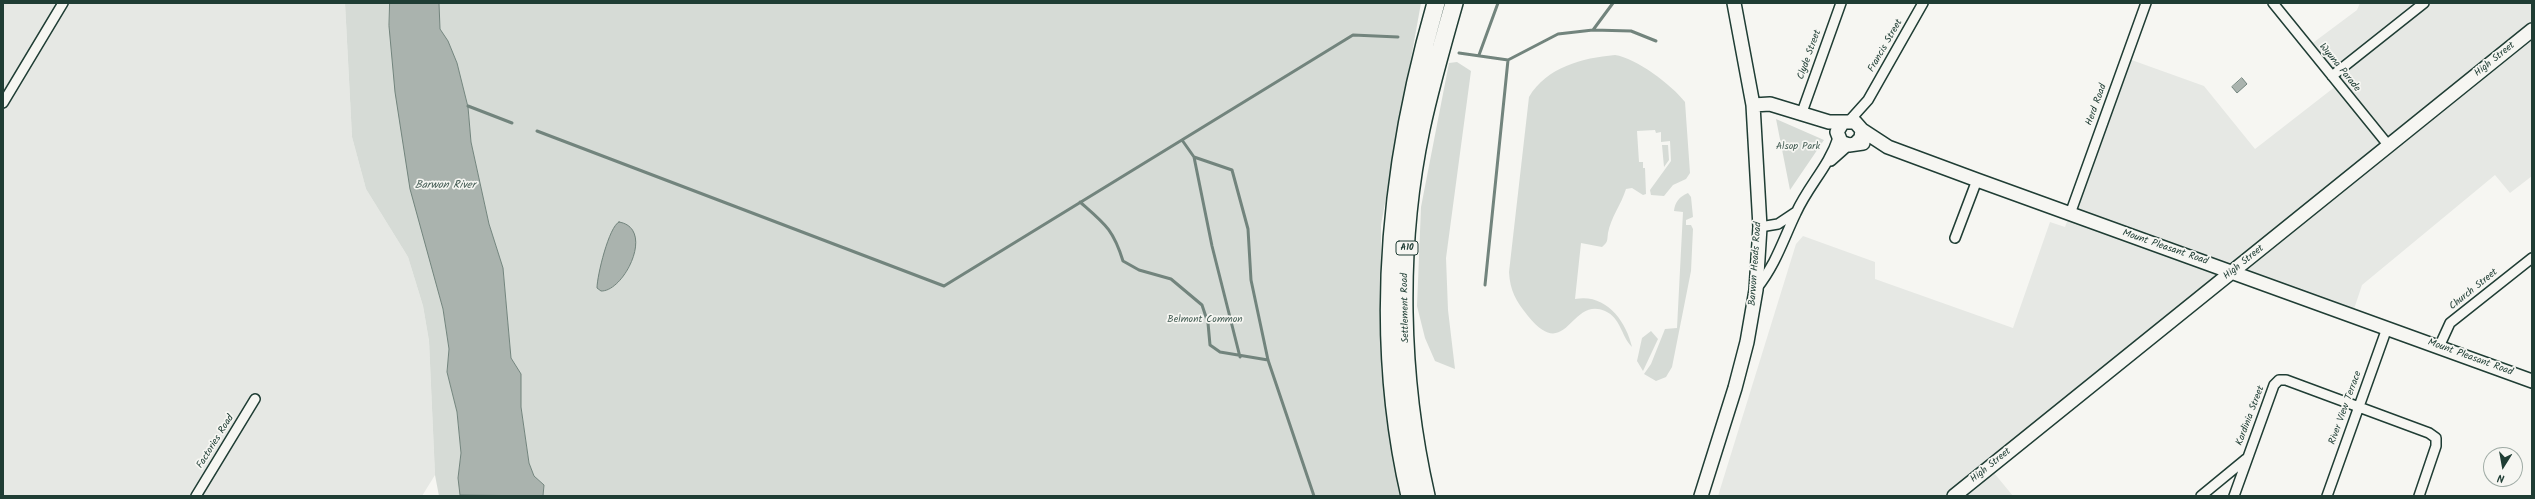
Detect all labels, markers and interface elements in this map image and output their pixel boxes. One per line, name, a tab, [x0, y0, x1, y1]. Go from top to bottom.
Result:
street label: Francis Street	[1866, 17, 1906, 75]
street label: Clyde Street	[1795, 29, 1825, 81]
street label: High Street	[2472, 40, 2518, 80]
street label: Wyuna Parade	[2316, 41, 2362, 95]
street label: Herd Road	[2084, 82, 2110, 128]
park label: Alsop Park	[1776, 141, 1820, 153]
water label: Barwon River	[415, 179, 475, 193]
street label: Barwon Heads Road	[1747, 222, 1765, 306]
street label: Mount Pleasant Road	[2121, 228, 2209, 268]
road number: A10	[1396, 241, 1418, 255]
street label: High Street	[2221, 243, 2267, 283]
street label: Church Street	[2447, 267, 2501, 313]
street label: Settlement Road	[1399, 273, 1413, 343]
park label: Belmont Common	[1167, 314, 1243, 326]
street label: Mount Pleasant Road	[2426, 337, 2514, 379]
street label: River View Terrace	[2327, 370, 2365, 446]
street label: Kardinia Street	[2234, 384, 2268, 448]
street label: Factories Road	[195, 413, 237, 471]
street label: High Street	[1968, 446, 2014, 486]
north arrow	[2483, 447, 2523, 487]
text: N	[2496, 468, 2506, 487]

